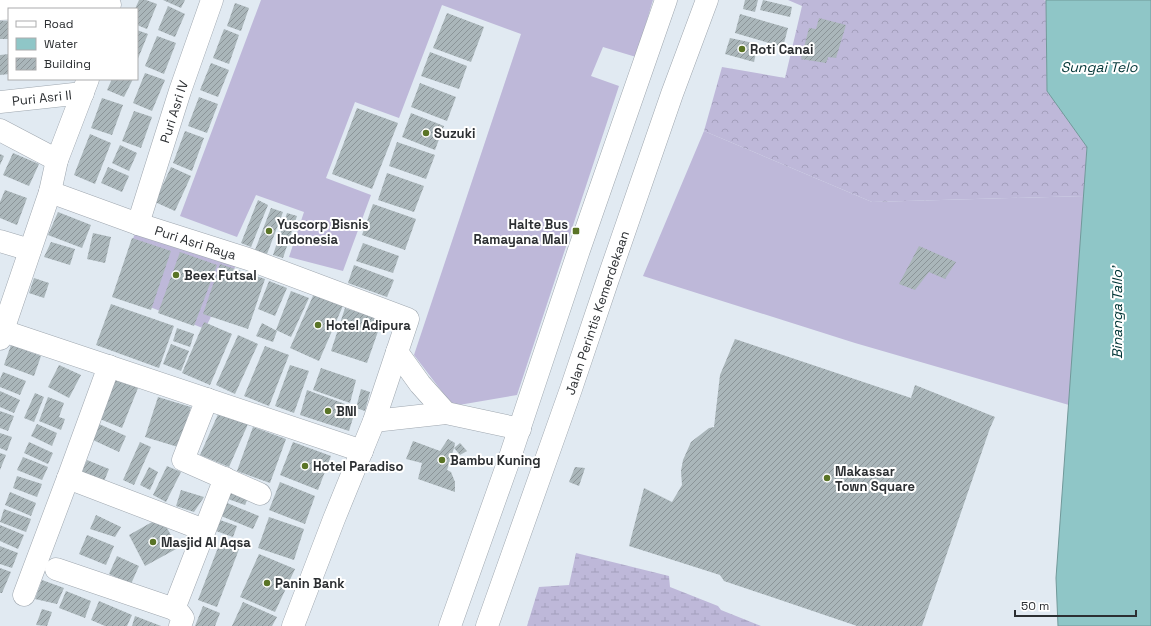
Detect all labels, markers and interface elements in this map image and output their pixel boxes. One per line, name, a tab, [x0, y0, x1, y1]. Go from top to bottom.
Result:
legend	[8, 8, 138, 80]
text: Road	[44, 16, 73, 32]
text: Water	[44, 36, 78, 52]
place label: Roti Canai	[750, 41, 814, 58]
marker: Roti Canai	[737, 44, 747, 54]
text: Building	[44, 56, 91, 72]
water label: Sungai Telo	[1061, 58, 1138, 76]
street label: Puri Asri IV	[156, 78, 192, 145]
street label: Puri Asri II	[11, 86, 72, 109]
place label: Suzuki	[434, 125, 475, 142]
marker: Suzuki	[421, 128, 431, 138]
place label: Yuscorp Bisnis Indonesia	[277, 216, 369, 248]
place label: Halte Bus Ramayana Mall	[474, 216, 568, 248]
street label: Puri Asri Raya	[153, 221, 239, 263]
marker: Yuscorp Bisnis Indonesia	[264, 226, 274, 236]
marker: Halte Bus Ramayana Mall	[571, 226, 581, 236]
street label: Jalan Perintis Kemerdekaan	[561, 228, 633, 397]
water label: Binanga Tallo'	[1108, 265, 1126, 359]
place label: Beex Futsal	[184, 267, 257, 284]
marker: Beex Futsal	[171, 270, 181, 280]
place label: Hotel Adipura	[326, 317, 411, 334]
marker: Hotel Adipura	[313, 320, 323, 330]
place label: BNI	[336, 403, 357, 420]
marker: BNI	[323, 406, 333, 416]
place label: Bambu Kuning	[450, 452, 541, 469]
marker: Bambu Kuning	[437, 455, 447, 465]
place label: Hotel Paradiso	[313, 458, 403, 475]
marker: Hotel Paradiso	[300, 461, 310, 471]
place label: Makassar Town Square	[835, 463, 915, 495]
marker: Makassar Town Square	[822, 473, 832, 483]
place label: Masjid Al Aqsa	[161, 534, 251, 551]
marker: Masjid Al Aqsa	[148, 537, 158, 547]
place label: Panin Bank	[275, 575, 345, 592]
marker: Panin Bank	[262, 578, 272, 588]
scale bar	[1015, 592, 1136, 618]
text: 50 m	[1021, 598, 1049, 614]

